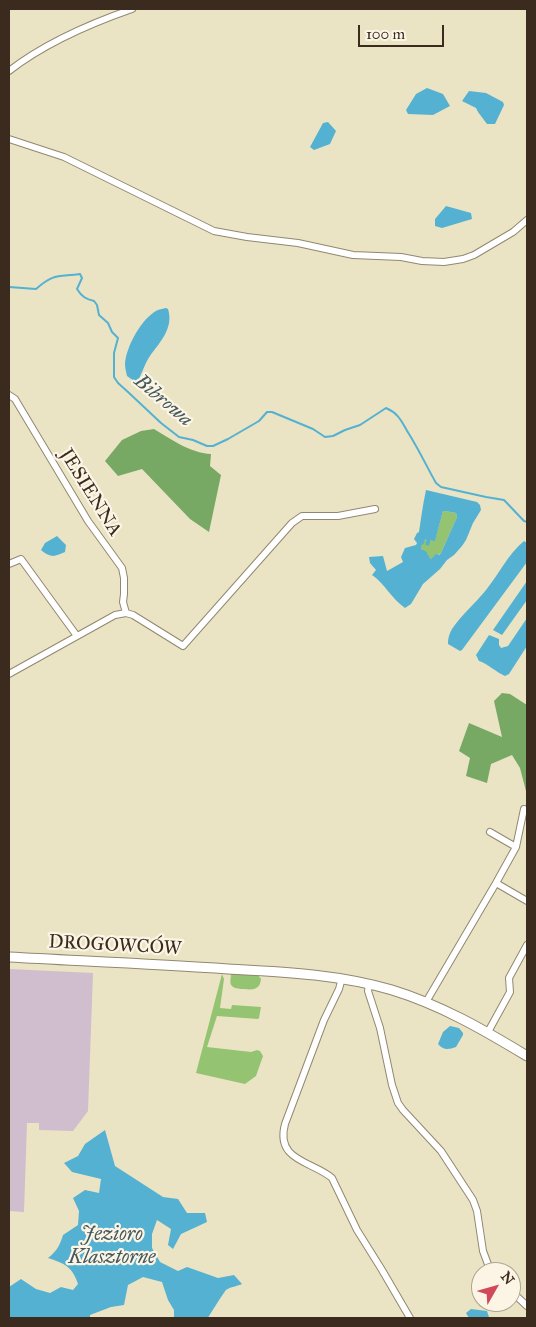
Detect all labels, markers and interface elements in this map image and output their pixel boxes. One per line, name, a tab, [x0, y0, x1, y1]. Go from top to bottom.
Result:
scale bar	[361, 15, 447, 47]
text: 100 m	[366, 25, 405, 43]
water label: Bibrowa	[129, 370, 197, 432]
street label: JESIENNA	[54, 445, 126, 541]
street label: DROGOWCÓW	[48, 931, 182, 961]
water label: Jezioro Klasztorne	[68, 1223, 156, 1270]
north arrow	[471, 1262, 521, 1312]
text: N	[497, 1268, 518, 1288]

